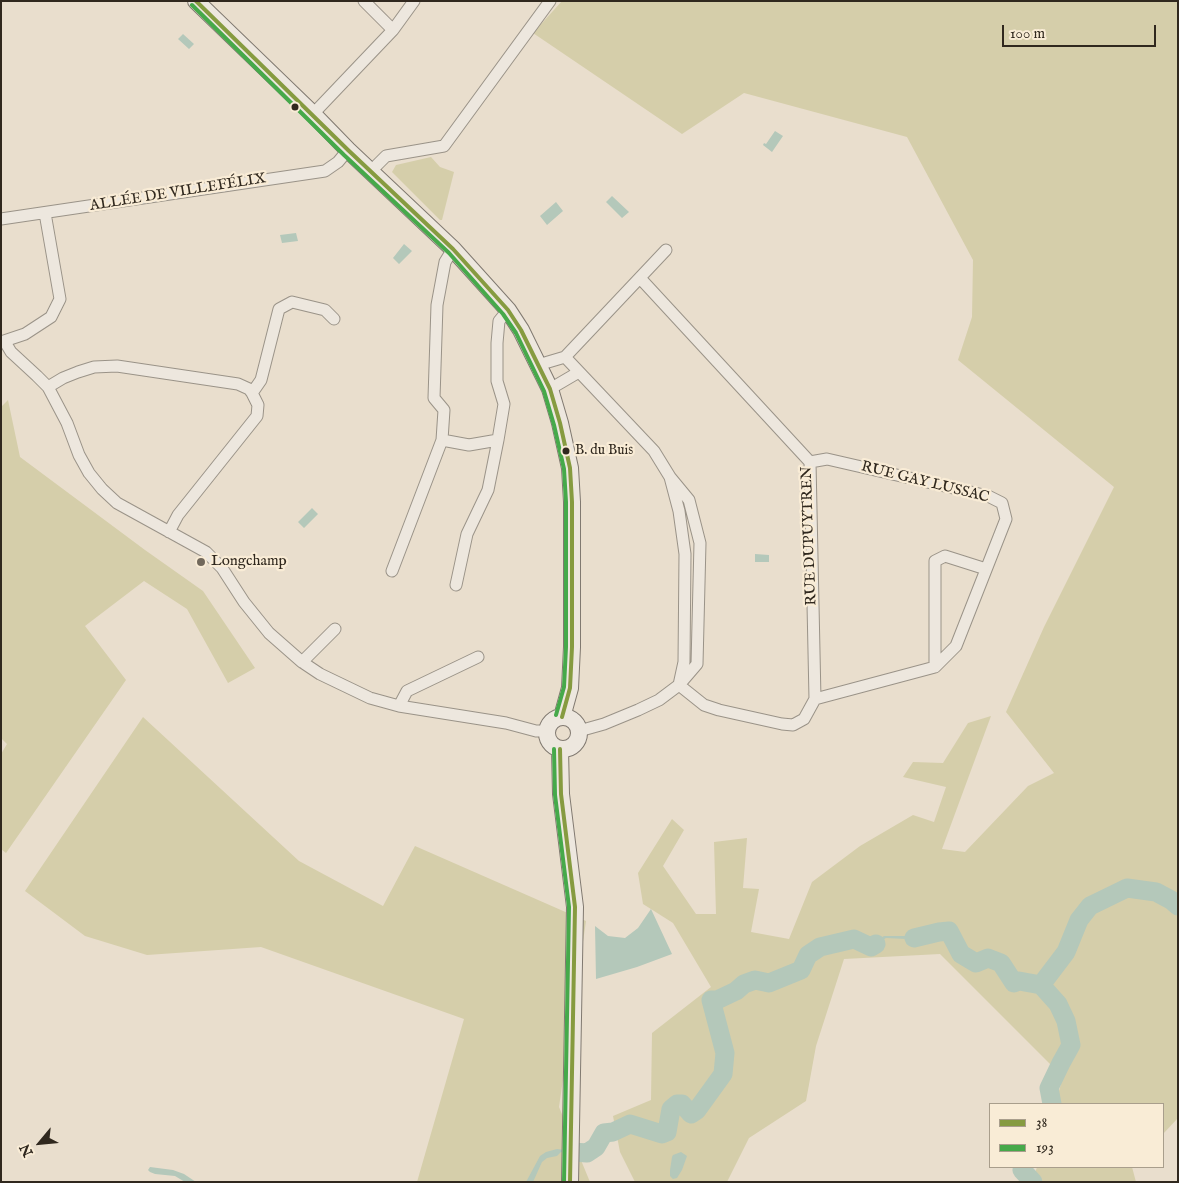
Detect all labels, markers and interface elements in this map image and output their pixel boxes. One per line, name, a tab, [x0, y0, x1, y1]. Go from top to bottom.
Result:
scale bar	[1004, 15, 1158, 47]
text: 100 m	[1010, 24, 1045, 43]
unlabelled marker	[290, 102, 300, 112]
street label: ALLÉE DE VILLEFÉLIX	[89, 170, 267, 216]
place label: B. du Buis	[575, 443, 633, 459]
marker: B. du Buis	[561, 446, 571, 456]
street label: RUE GAY LUSSAC	[859, 458, 991, 508]
street label: RUE DUPUYTREN	[799, 466, 821, 606]
place label: Longchamp	[211, 553, 287, 571]
marker: Longchamp	[195, 556, 207, 568]
legend	[989, 1103, 1164, 1168]
text: 38	[1036, 1113, 1047, 1132]
north arrow	[15, 1118, 65, 1168]
text: 193	[1036, 1138, 1054, 1157]
text: N	[16, 1140, 38, 1160]

